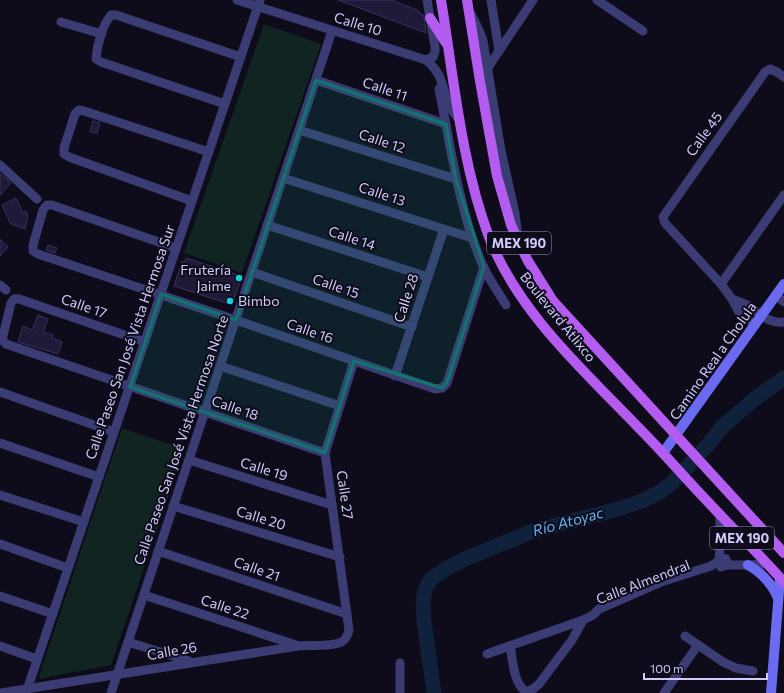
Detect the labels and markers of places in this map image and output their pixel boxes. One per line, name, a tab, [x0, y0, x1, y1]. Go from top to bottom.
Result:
place label: Frutería Jaime	[180, 261, 231, 294]
marker: Frutería Jaime	[234, 273, 244, 283]
place label: Bimbo	[238, 292, 280, 309]
marker: Bimbo	[225, 296, 235, 306]

